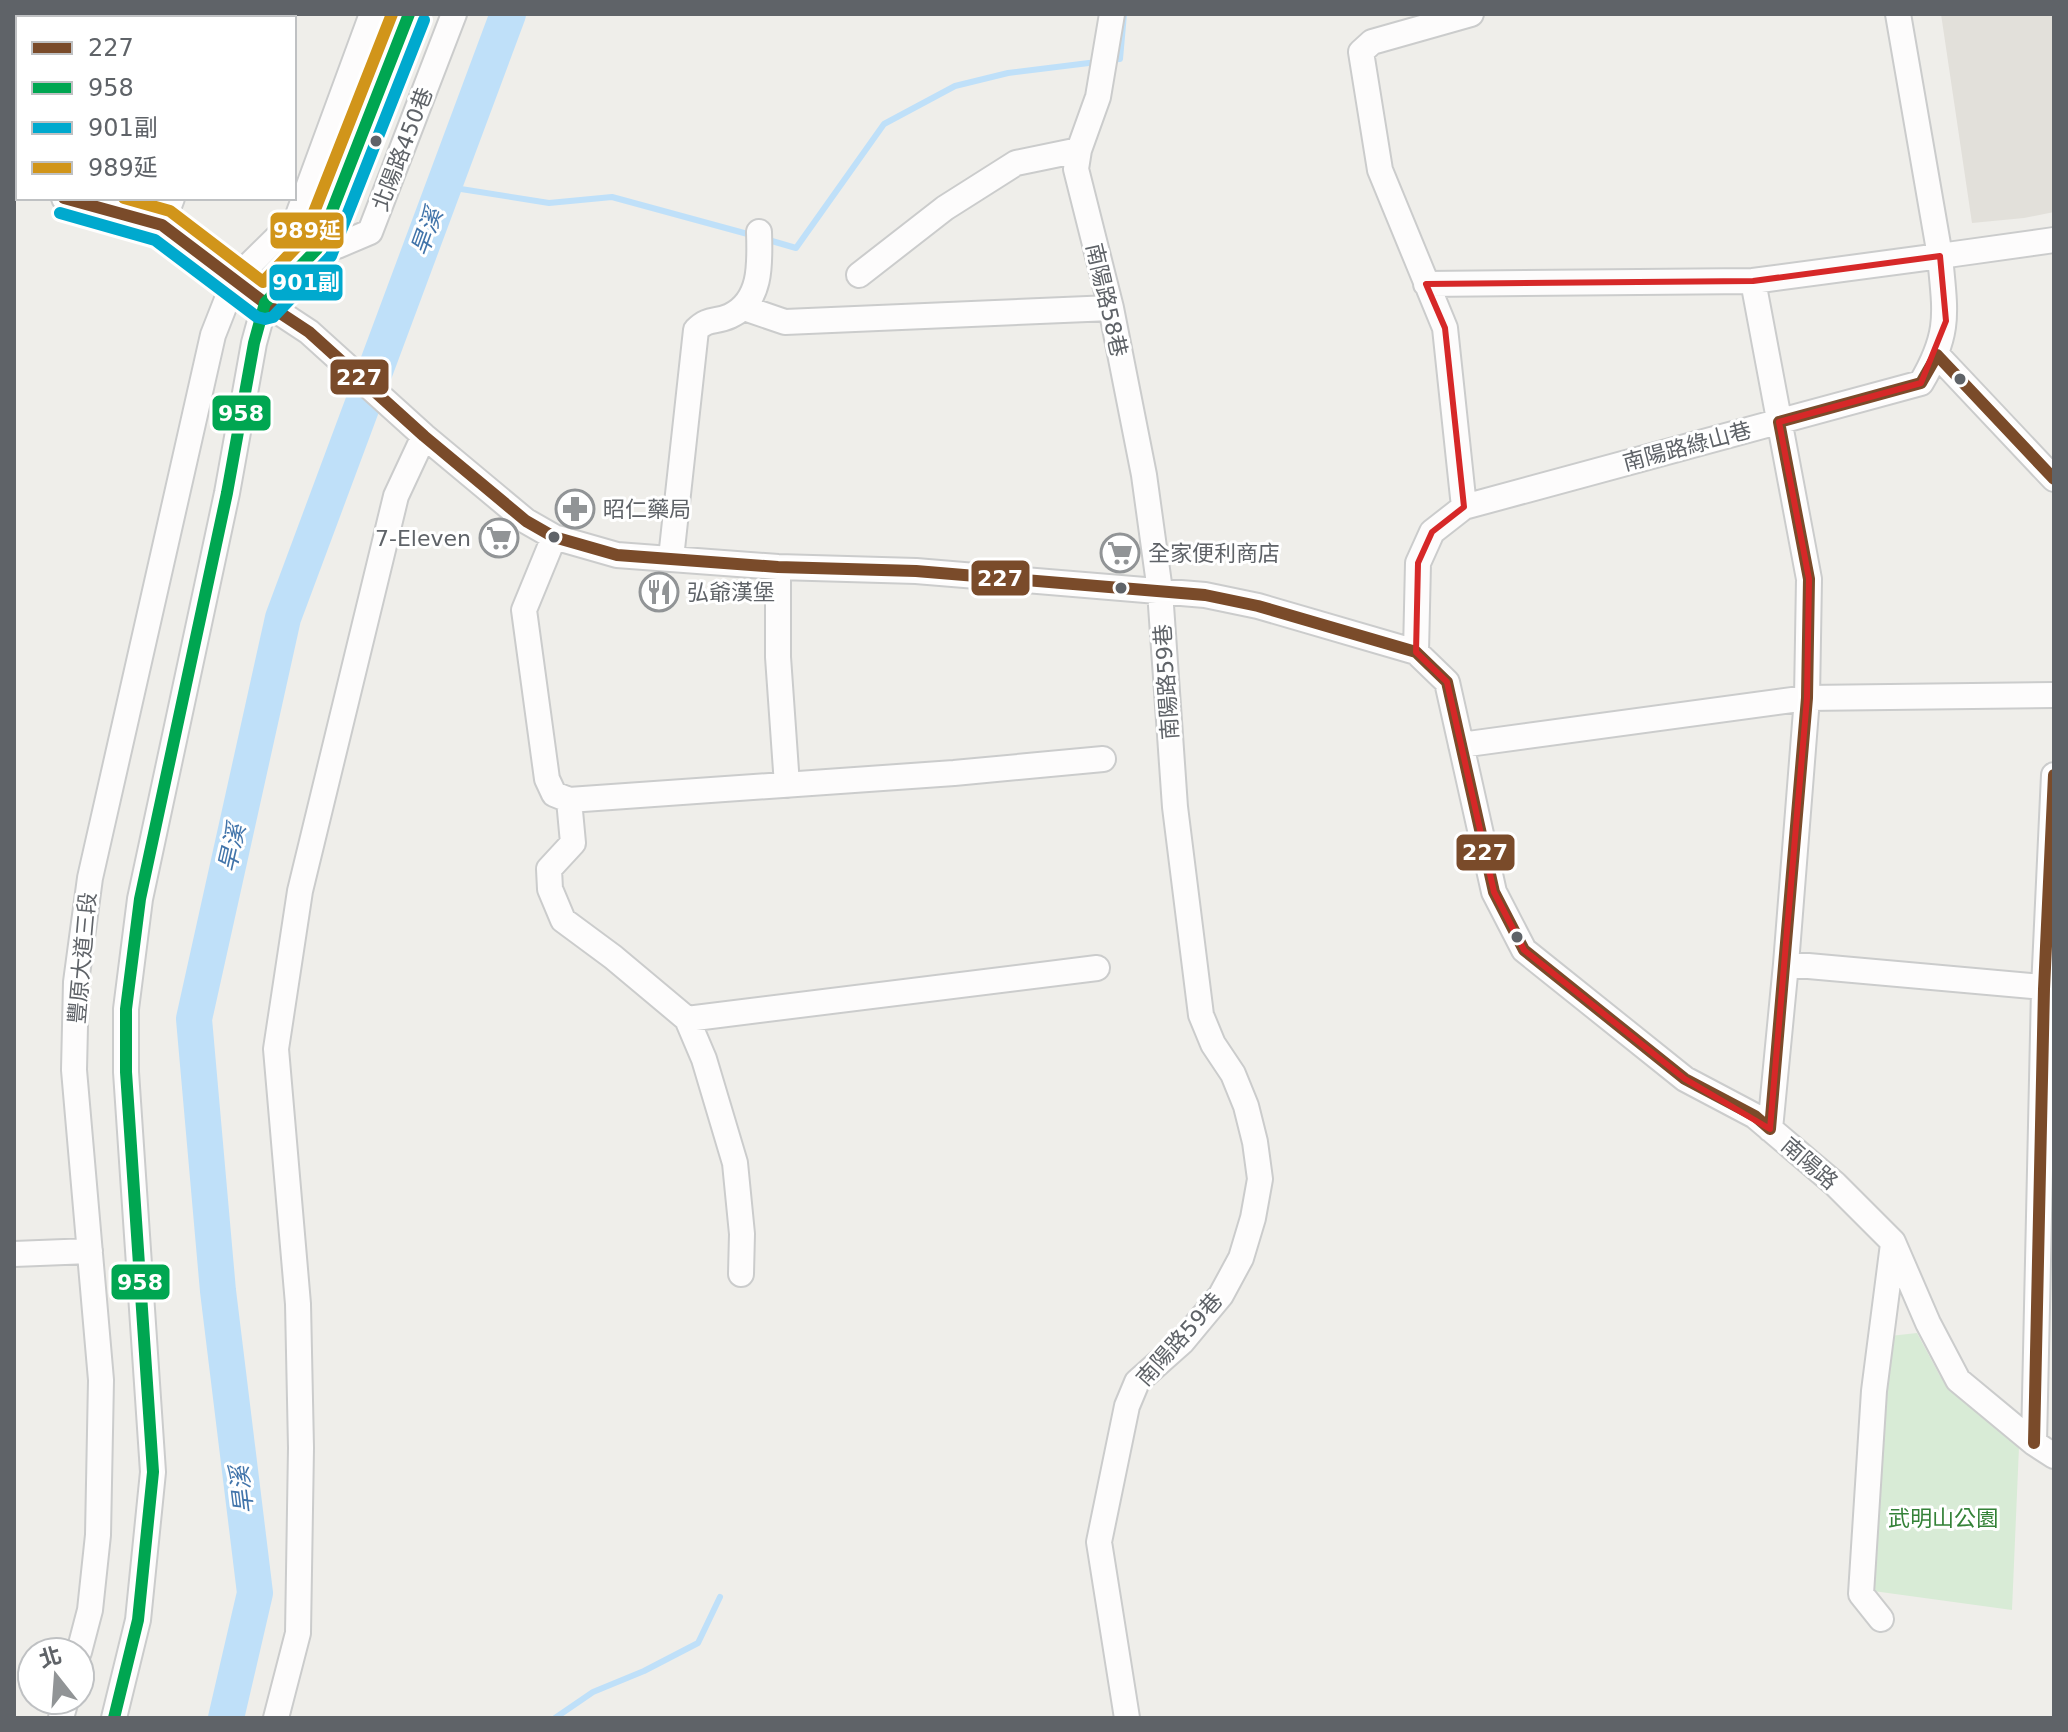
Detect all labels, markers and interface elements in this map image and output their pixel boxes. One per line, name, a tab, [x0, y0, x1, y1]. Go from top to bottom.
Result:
legend	[16, 16, 296, 200]
text: 227	[88, 34, 134, 62]
text: 958	[88, 74, 134, 102]
street label: 北陽路450巷	[368, 84, 437, 214]
text: 901副	[88, 114, 158, 142]
unlabelled marker	[368, 133, 384, 149]
text: 989延	[88, 154, 158, 182]
water label: 旱溪	[406, 202, 449, 259]
line badge: 989延	[269, 211, 345, 250]
text: 989延	[273, 218, 341, 243]
street label: 南陽路58巷	[1081, 241, 1132, 359]
line badge: 901副	[268, 263, 344, 302]
text: 901副	[272, 270, 340, 295]
line badge: 227	[329, 358, 390, 396]
text: 227	[336, 365, 382, 390]
unlabelled marker	[1952, 371, 1968, 387]
line badge: 958	[211, 394, 272, 432]
text: 958	[218, 401, 264, 426]
street label: 南陽路綠山巷	[1620, 417, 1754, 476]
pharmacy icon: 昭仁藥局	[554, 488, 596, 530]
place label: 昭仁藥局	[603, 497, 691, 522]
supermarket icon: 7-Eleven	[478, 517, 520, 559]
place label: 7-Eleven	[375, 526, 471, 551]
unlabelled marker	[546, 529, 562, 545]
supermarket icon: 全家便利商店	[1099, 532, 1141, 574]
place label: 全家便利商店	[1148, 541, 1280, 566]
line badge: 227	[970, 559, 1031, 597]
text: 227	[977, 566, 1023, 591]
restaurant icon: 弘爺漢堡	[638, 571, 680, 613]
place label: 弘爺漢堡	[687, 580, 775, 605]
unlabelled marker	[1113, 580, 1129, 596]
street label: 南陽路59巷	[1150, 623, 1183, 741]
water label: 旱溪	[213, 819, 252, 875]
line badge: 227	[1455, 833, 1516, 872]
text: 227	[1462, 840, 1508, 865]
street label: 豐原大道三段	[64, 891, 101, 1025]
unlabelled marker	[1509, 929, 1525, 945]
street label: 南陽路	[1777, 1132, 1843, 1194]
line badge: 958	[110, 1263, 171, 1301]
text: 958	[117, 1270, 163, 1295]
street label: 南陽路59巷	[1131, 1288, 1227, 1391]
water label: 旱溪	[225, 1461, 259, 1516]
park label: 武明山公園	[1888, 1506, 1998, 1531]
north arrow	[16, 1636, 96, 1716]
text: 北	[36, 1642, 64, 1673]

